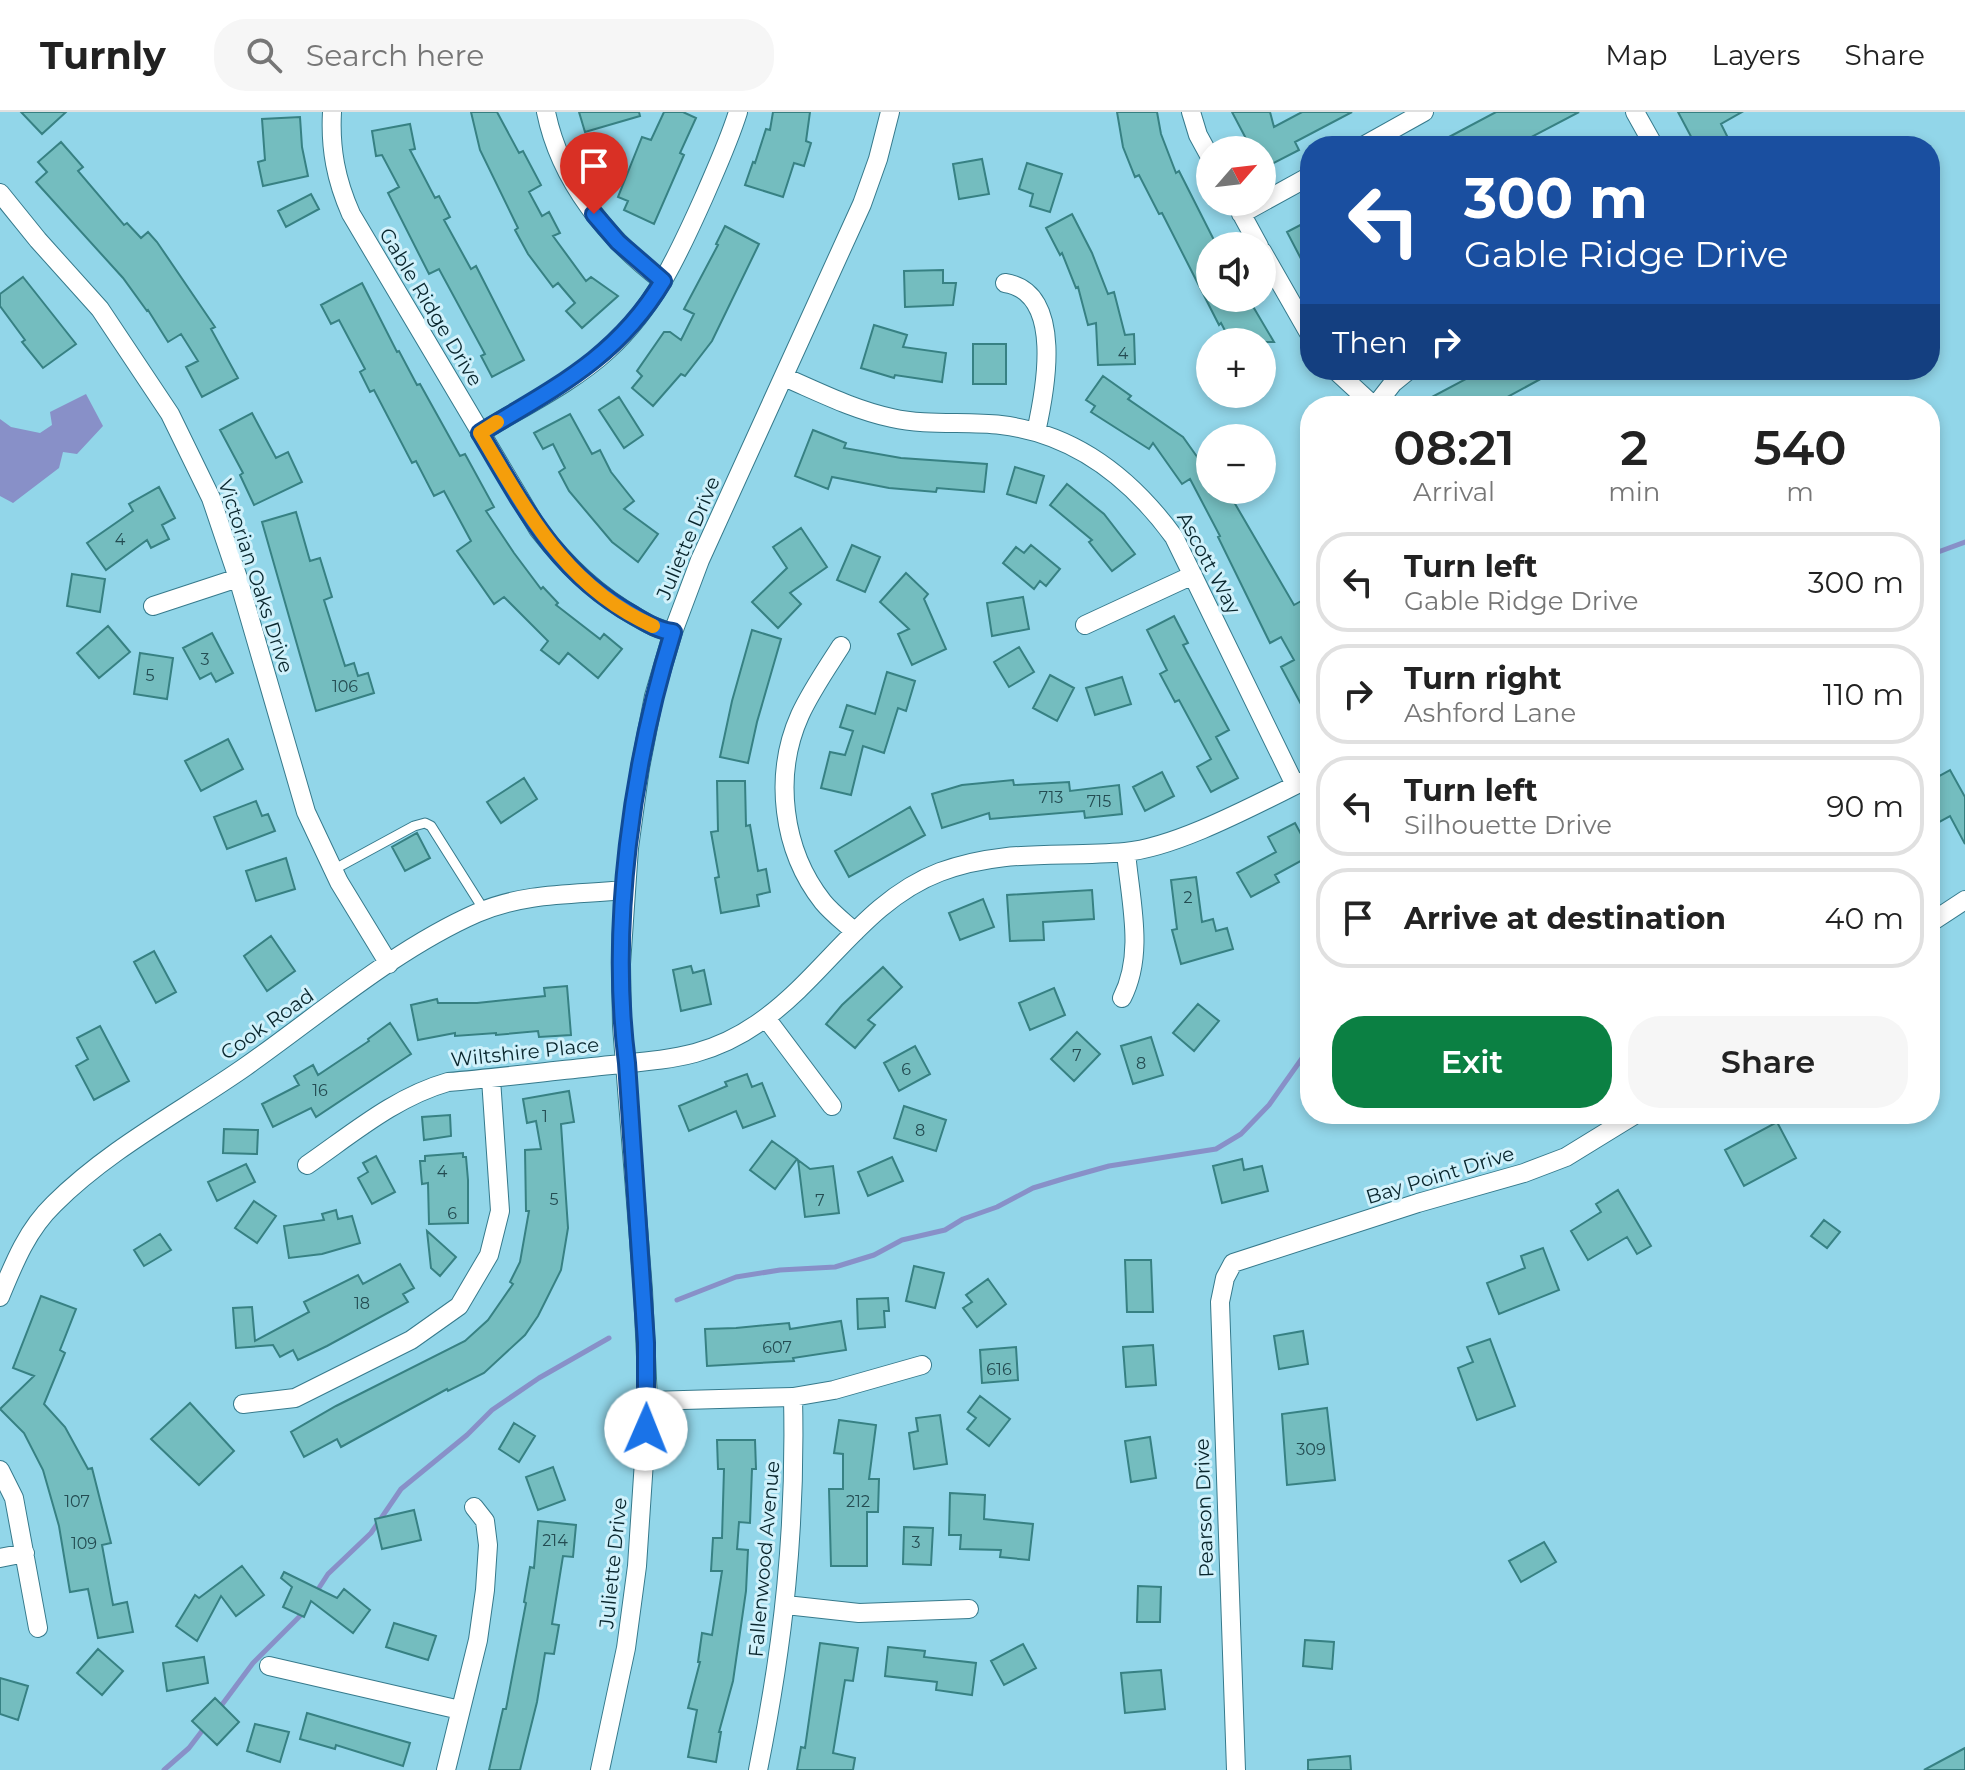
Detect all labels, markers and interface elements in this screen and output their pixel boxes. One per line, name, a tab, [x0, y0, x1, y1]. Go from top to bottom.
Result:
search box	[214, 19, 774, 91]
text: Turnly	[40, 32, 166, 79]
icon: search	[242, 33, 286, 77]
text: Search here	[306, 37, 484, 74]
text: Map	[1605, 38, 1668, 72]
text: Layers	[1712, 38, 1801, 72]
text: Share	[1845, 38, 1925, 72]
pin	[560, 132, 628, 214]
north arrow	[1196, 136, 1276, 216]
map controls	[1196, 136, 1276, 504]
icon: arrive	[572, 144, 616, 188]
text: 300 m	[1464, 164, 1648, 232]
icon: left	[1332, 168, 1436, 272]
street label: Gable Ridge Drive	[374, 224, 488, 390]
button: sound	[1196, 232, 1276, 312]
text: Gable Ridge Drive	[1464, 232, 1789, 276]
icon: right	[1424, 320, 1468, 364]
text: Then	[1332, 324, 1408, 361]
button: +	[1196, 328, 1276, 408]
house number: 4	[1118, 344, 1129, 363]
text: 08:21	[1393, 419, 1515, 477]
text: 2	[1620, 419, 1648, 477]
text: 540	[1754, 419, 1847, 477]
button: −	[1196, 424, 1276, 504]
street label: Juliette Drive	[651, 473, 725, 604]
street label: Victorian Oaks Drive	[213, 476, 299, 676]
text: Arrival	[1413, 476, 1495, 508]
text: min	[1608, 476, 1660, 508]
text: m	[1786, 476, 1814, 508]
street label: Ascott Way	[1172, 508, 1246, 618]
house number: 4	[115, 530, 126, 549]
text: Turn left	[1404, 548, 1537, 585]
icon: left	[1336, 560, 1380, 604]
text: 300 m	[1808, 564, 1904, 601]
text: Gable Ridge Drive	[1404, 585, 1638, 617]
house number: 3	[200, 650, 210, 669]
text: Turn right	[1404, 660, 1561, 697]
house number: 5	[145, 666, 155, 685]
icon: right	[1336, 672, 1380, 716]
text: 110 m	[1823, 676, 1904, 713]
house number: 106	[332, 677, 358, 696]
text: Ashford Lane	[1404, 697, 1576, 729]
text: Turn left	[1404, 772, 1537, 809]
icon: left	[1336, 784, 1380, 828]
house number: 713	[1039, 788, 1063, 807]
text: 90 m	[1826, 788, 1904, 825]
house number: 715	[1087, 792, 1111, 811]
text: Silhouette Drive	[1404, 809, 1612, 841]
house number: 2	[1183, 888, 1193, 907]
icon: arrive	[1336, 896, 1380, 940]
text: Arrive at destination	[1404, 900, 1726, 937]
text: 40 m	[1825, 900, 1904, 937]
street label: Cook Road	[216, 983, 318, 1065]
button: Exit	[1332, 1016, 1612, 1108]
button: Share	[1628, 1016, 1908, 1108]
street label: Wiltshire Place	[450, 1032, 600, 1072]
house number: 7	[1072, 1046, 1082, 1065]
house number: 8	[1136, 1054, 1146, 1073]
house number: 6	[901, 1060, 911, 1079]
house number: 16	[312, 1081, 328, 1100]
house number: 1	[542, 1107, 548, 1126]
house number: 8	[915, 1121, 925, 1140]
street label: Bay Point Drive	[1363, 1141, 1517, 1209]
house number: 4	[437, 1162, 448, 1181]
house number: 5	[549, 1190, 559, 1209]
house number: 7	[815, 1191, 825, 1210]
house number: 6	[447, 1204, 457, 1223]
house number: 18	[354, 1294, 370, 1313]
house number: 607	[762, 1338, 792, 1357]
house number: 616	[986, 1360, 1012, 1379]
position arrow	[604, 1387, 688, 1471]
street label: Pearson Drive	[1190, 1438, 1218, 1578]
house number: 309	[1296, 1440, 1326, 1459]
street label: Fallenwood Avenue	[743, 1460, 785, 1658]
house number: 107	[64, 1492, 90, 1511]
house number: 212	[846, 1492, 870, 1511]
street label: Juliette Drive	[594, 1496, 632, 1631]
house number: 214	[542, 1531, 568, 1550]
house number: 3	[911, 1533, 921, 1552]
house number: 109	[71, 1534, 97, 1553]

